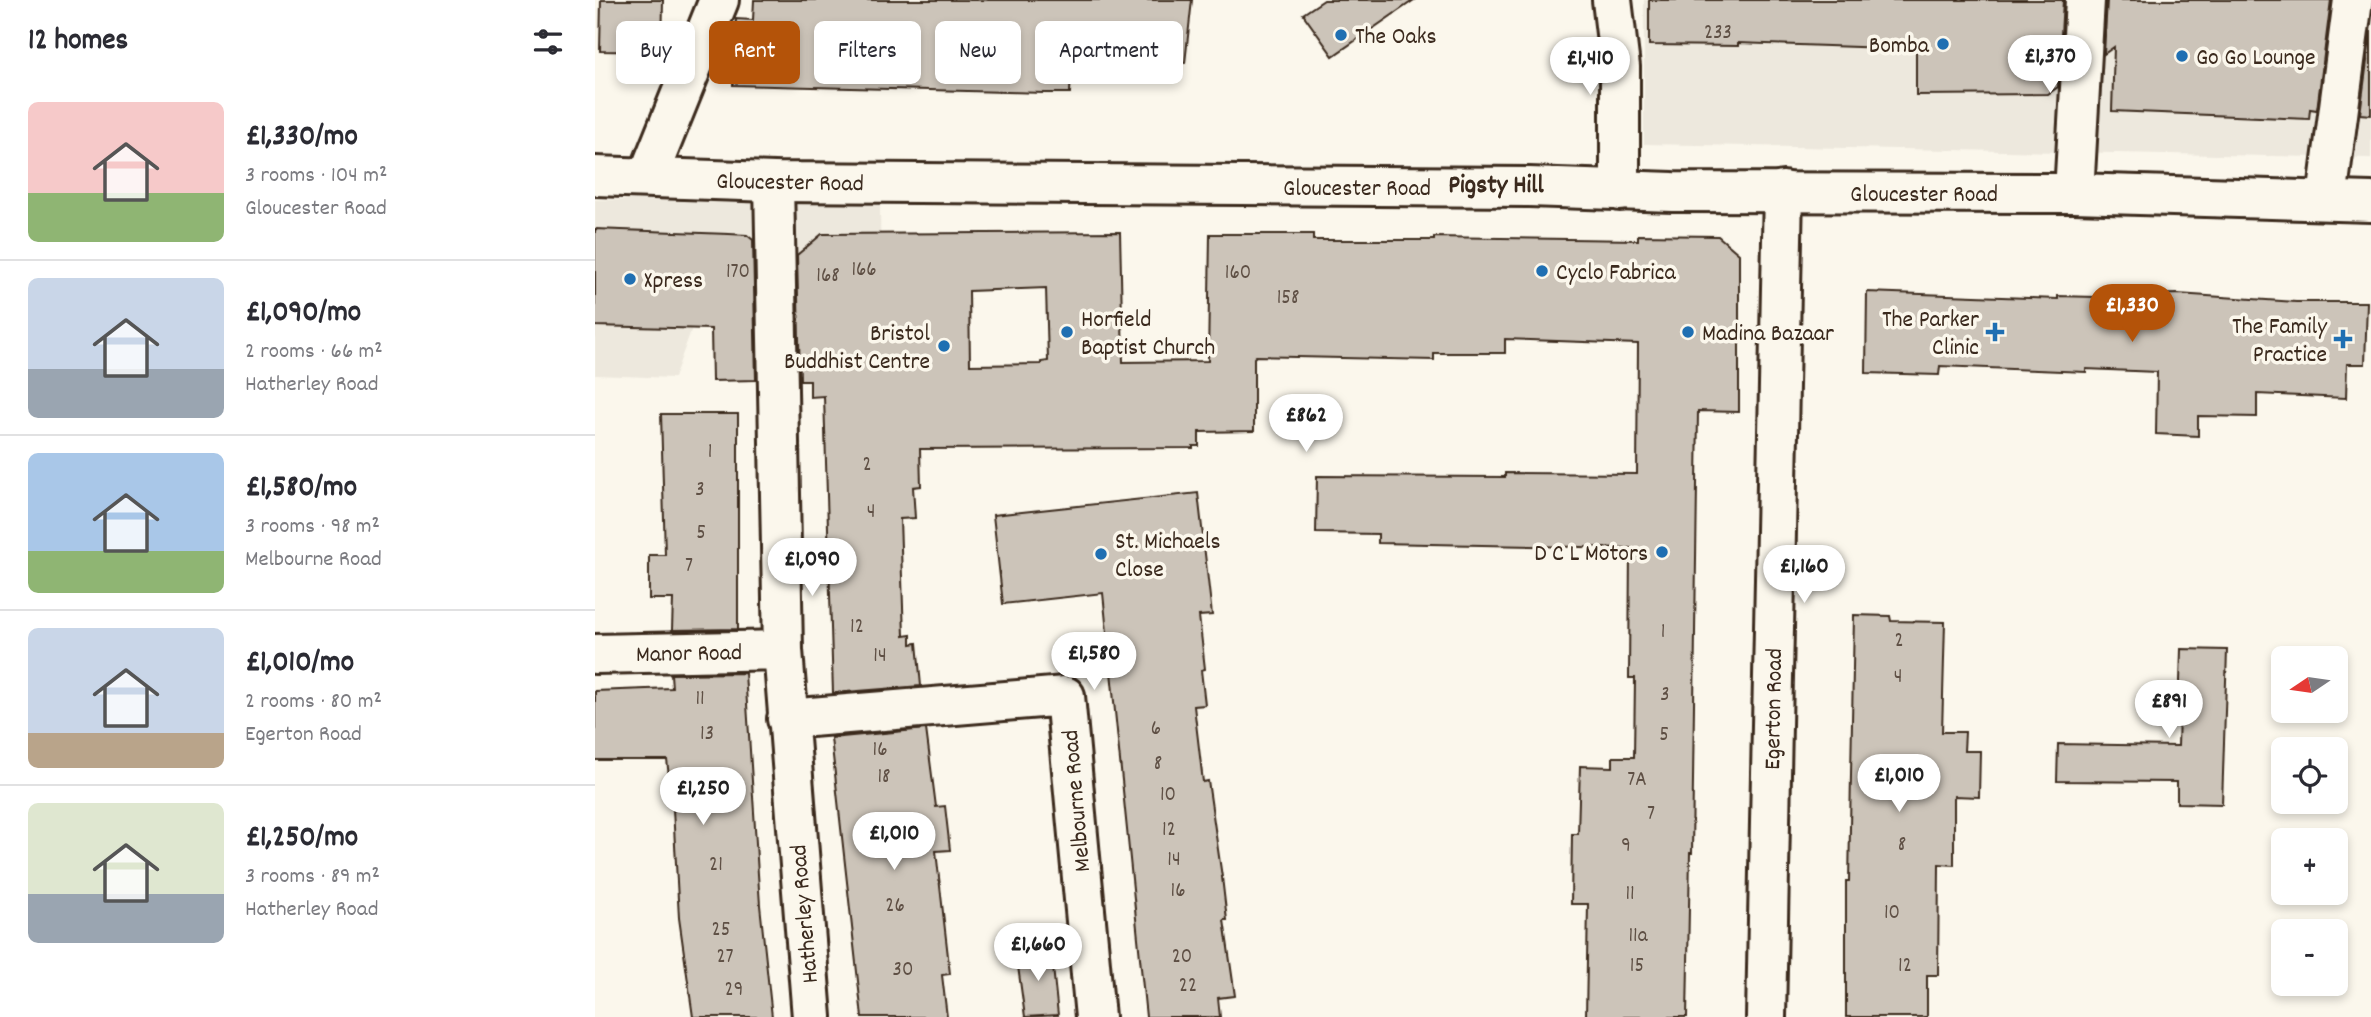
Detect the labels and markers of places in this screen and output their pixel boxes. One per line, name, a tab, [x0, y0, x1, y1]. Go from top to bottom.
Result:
place label: The Oaks	[1355, 21, 1437, 55]
marker: The Oaks	[1333, 27, 1349, 43]
place label: Bomba	[1869, 30, 1930, 64]
marker: Bomba	[1935, 36, 1951, 52]
pin: £1,370	[1993, 36, 2107, 95]
pin: £1,410	[1533, 38, 1647, 97]
place label: Go Go Lounge	[2196, 42, 2316, 76]
marker: Go Go Lounge	[2174, 48, 2190, 64]
place label: Cyclo Fabrica	[1556, 257, 1676, 291]
marker: Cyclo Fabrica	[1534, 263, 1550, 279]
place label: Xpress	[644, 265, 703, 299]
marker: Xpress	[622, 271, 638, 287]
pin: £1,330	[2075, 284, 2189, 344]
place label: Horfield Baptist Church	[1081, 304, 1215, 366]
place label: The Parker Clinic	[1882, 304, 1979, 366]
place label: The Family Practice	[2232, 311, 2328, 373]
place label: Bristol Buddhist Centre	[784, 318, 930, 380]
place label: Madina Bazaar	[1702, 318, 1834, 352]
marker: The Parker Clinic	[1985, 322, 2005, 342]
marker: Horfield Baptist Church	[1059, 324, 1075, 340]
marker: Madina Bazaar	[1680, 324, 1696, 340]
marker: The Family Practice	[2333, 329, 2353, 349]
marker: Bristol Buddhist Centre	[936, 338, 952, 354]
pin: £862	[1265, 394, 1347, 454]
place label: St. Michaels Close	[1115, 526, 1221, 588]
pin: £1,090	[755, 538, 869, 598]
place label: D C L Motors	[1534, 538, 1648, 572]
marker: D C L Motors	[1654, 544, 1670, 560]
marker: St. Michaels Close	[1093, 546, 1109, 562]
pin: £1,160	[1747, 546, 1861, 605]
pin: £1,580	[1037, 632, 1151, 692]
pin: £891	[2128, 680, 2210, 740]
pin: £1,010	[1842, 754, 1956, 814]
pin: £1,250	[646, 768, 760, 827]
pin: £1,010	[837, 812, 951, 872]
pin: £1,660	[981, 923, 1095, 983]

